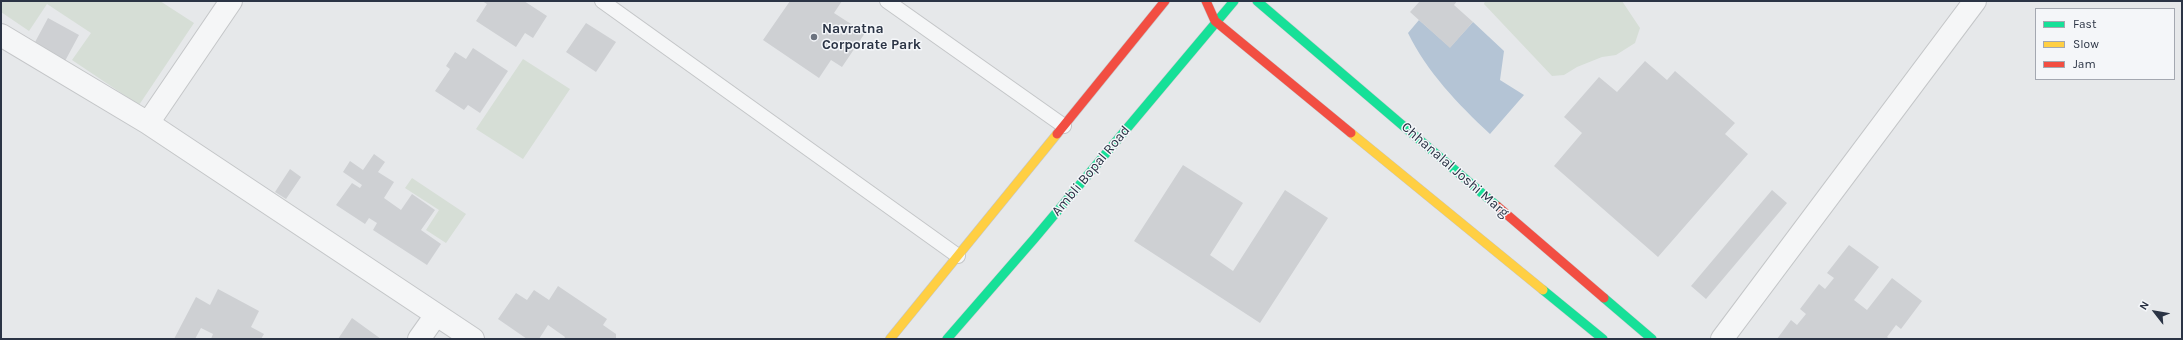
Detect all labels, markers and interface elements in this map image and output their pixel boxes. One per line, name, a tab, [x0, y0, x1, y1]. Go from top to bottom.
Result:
legend	[2035, 8, 2175, 80]
text: Fast	[2073, 17, 2096, 31]
place label: Navratna Corporate Park	[822, 21, 921, 54]
marker: Navratna Corporate Park	[809, 32, 819, 42]
text: Slow	[2073, 37, 2099, 51]
text: Jam	[2073, 57, 2096, 71]
street label: Chhanalal Joshi Marg	[1398, 119, 1512, 221]
street label: Ambli Bopal Road	[1048, 122, 1134, 220]
north arrow	[2135, 292, 2175, 332]
text: N	[2137, 299, 2152, 312]

